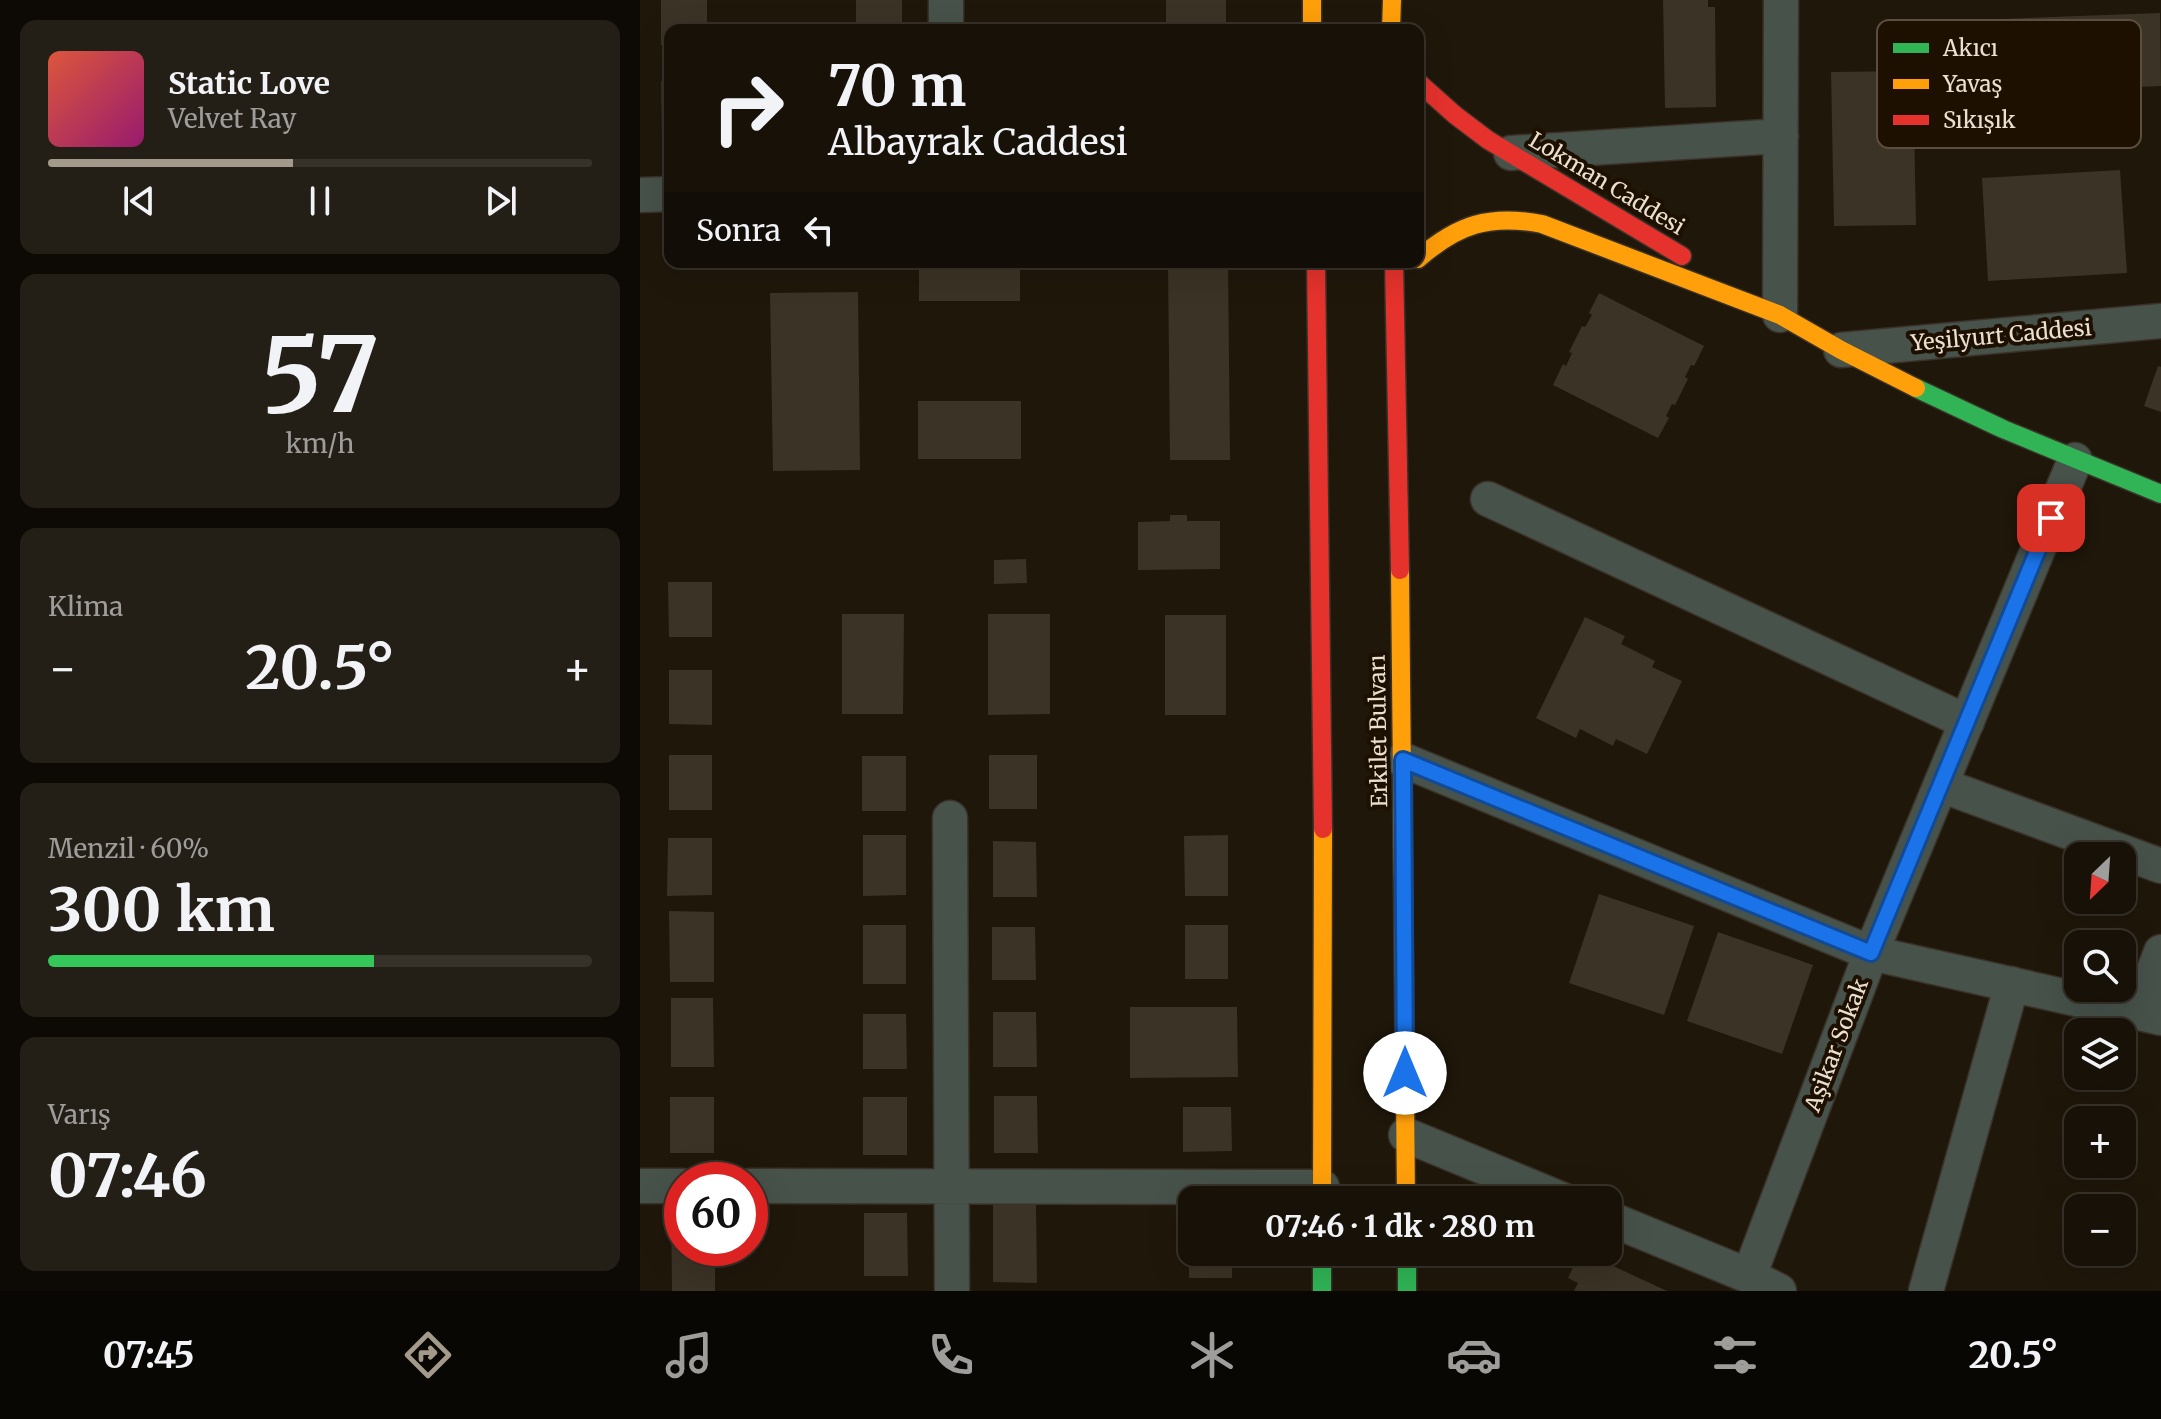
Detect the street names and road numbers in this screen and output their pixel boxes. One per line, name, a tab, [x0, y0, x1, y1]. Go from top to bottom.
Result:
street label: Lokman Caddesi	[1524, 126, 1690, 240]
street label: Yeşilyurt Caddesi	[1909, 313, 2093, 357]
street label: Erkilet Bulvarı	[1363, 654, 1393, 808]
street label: Aşikar Sokak	[1798, 975, 1874, 1116]

